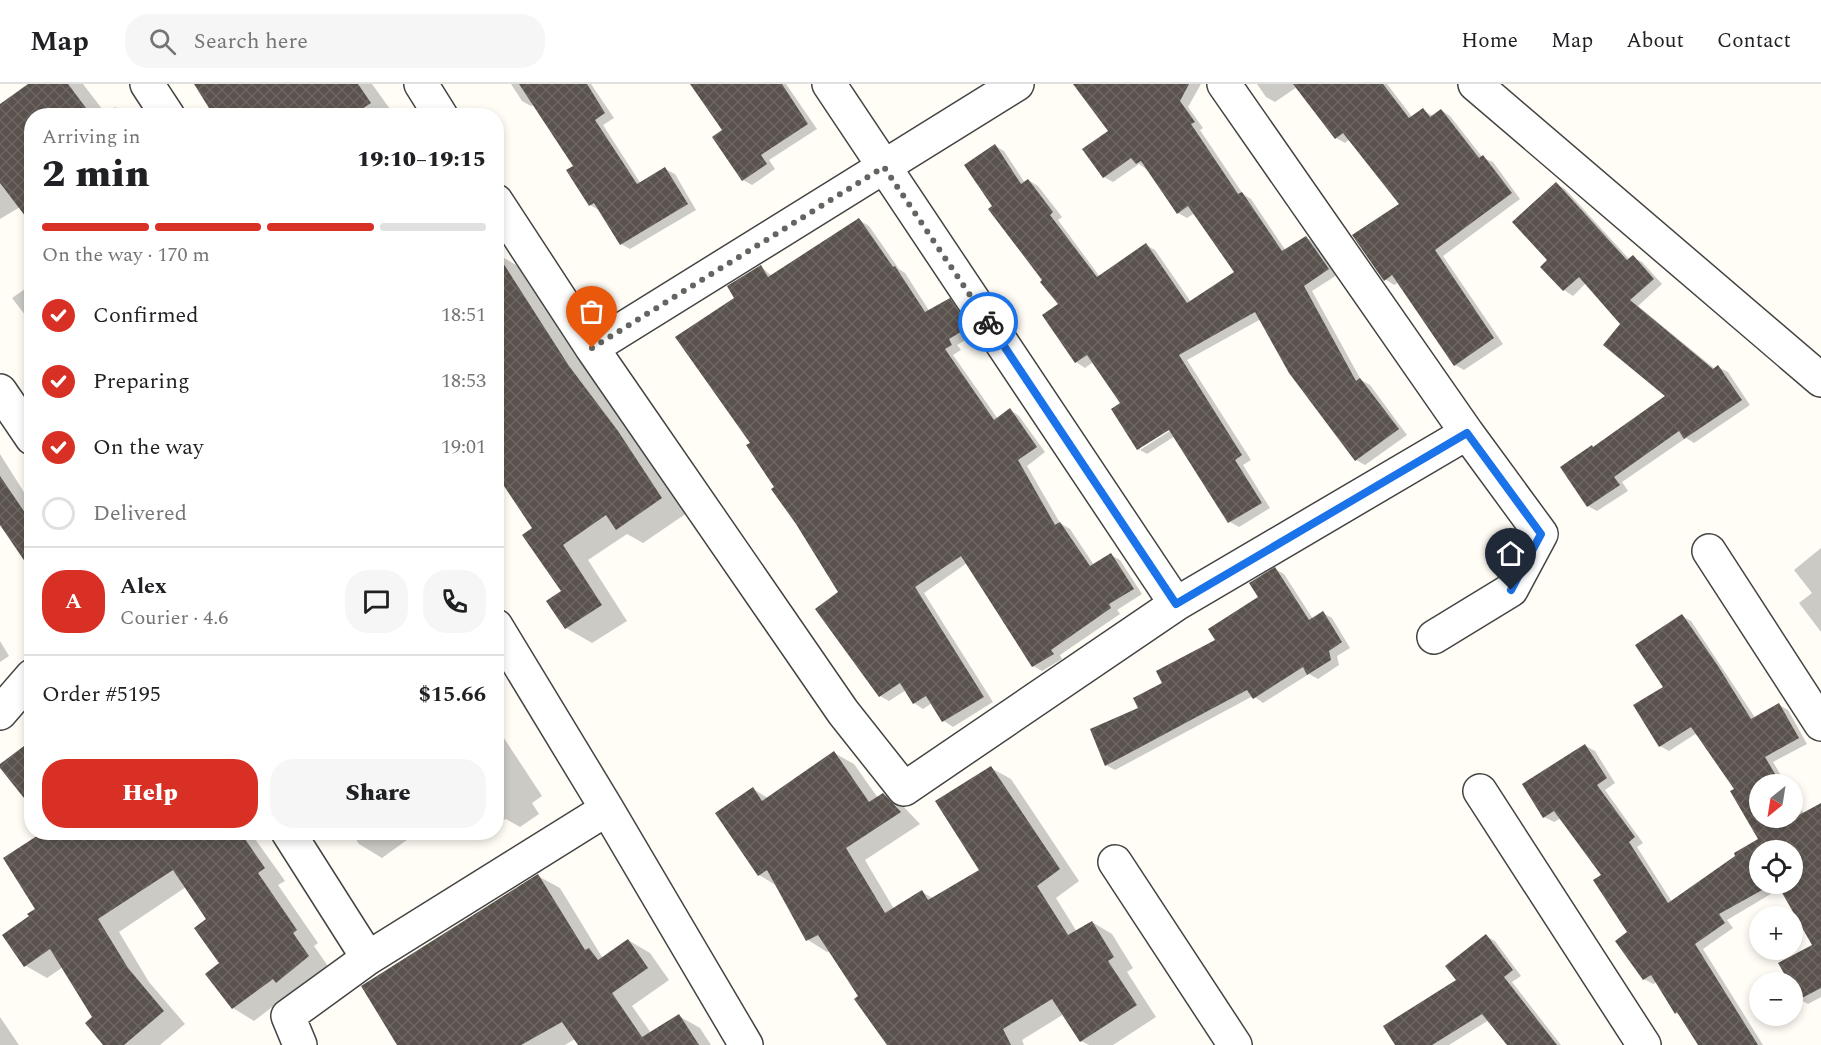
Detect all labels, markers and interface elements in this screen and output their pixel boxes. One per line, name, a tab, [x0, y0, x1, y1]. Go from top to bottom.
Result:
search box	[125, 14, 545, 68]
text: Map	[30, 20, 89, 63]
icon: search	[146, 25, 179, 58]
text: Search here	[194, 25, 308, 58]
text: Home	[1461, 25, 1518, 57]
text: Map	[1551, 25, 1593, 57]
text: About	[1626, 25, 1684, 57]
text: Contact	[1717, 25, 1791, 57]
text: Arriving in	[42, 122, 140, 152]
text: 19:10–19:15	[357, 143, 486, 176]
text: 2 min	[42, 145, 150, 204]
text: On the way · 170 m	[42, 240, 210, 270]
pin	[566, 286, 617, 348]
courier	[958, 292, 1018, 352]
icon: bag	[575, 295, 608, 328]
icon: check	[42, 299, 75, 332]
text: Confirmed	[93, 299, 199, 332]
text: 18:51	[441, 300, 486, 330]
icon: bike	[972, 306, 1005, 339]
icon: check	[42, 365, 75, 398]
text: Preparing	[93, 365, 190, 398]
text: 18:53	[441, 366, 486, 396]
icon: check	[42, 431, 75, 464]
text: On the way	[93, 431, 204, 464]
text: 19:01	[441, 432, 486, 462]
text: Delivered	[93, 497, 187, 530]
pin	[1485, 528, 1536, 590]
icon: home	[1494, 537, 1527, 570]
text: Alex	[120, 570, 167, 603]
button: chat	[345, 570, 408, 633]
button: phone	[423, 570, 486, 633]
text: A	[65, 585, 82, 618]
text: Courier · 4.6	[120, 603, 228, 633]
text: Order #5195	[42, 678, 161, 711]
text: $15.66	[418, 678, 486, 711]
button: Help	[42, 759, 258, 828]
button: Share	[270, 759, 486, 828]
north arrow	[1749, 774, 1803, 828]
map controls	[1749, 774, 1803, 1026]
button: locate	[1749, 840, 1803, 894]
button: +	[1749, 906, 1803, 960]
button: −	[1749, 972, 1803, 1026]

